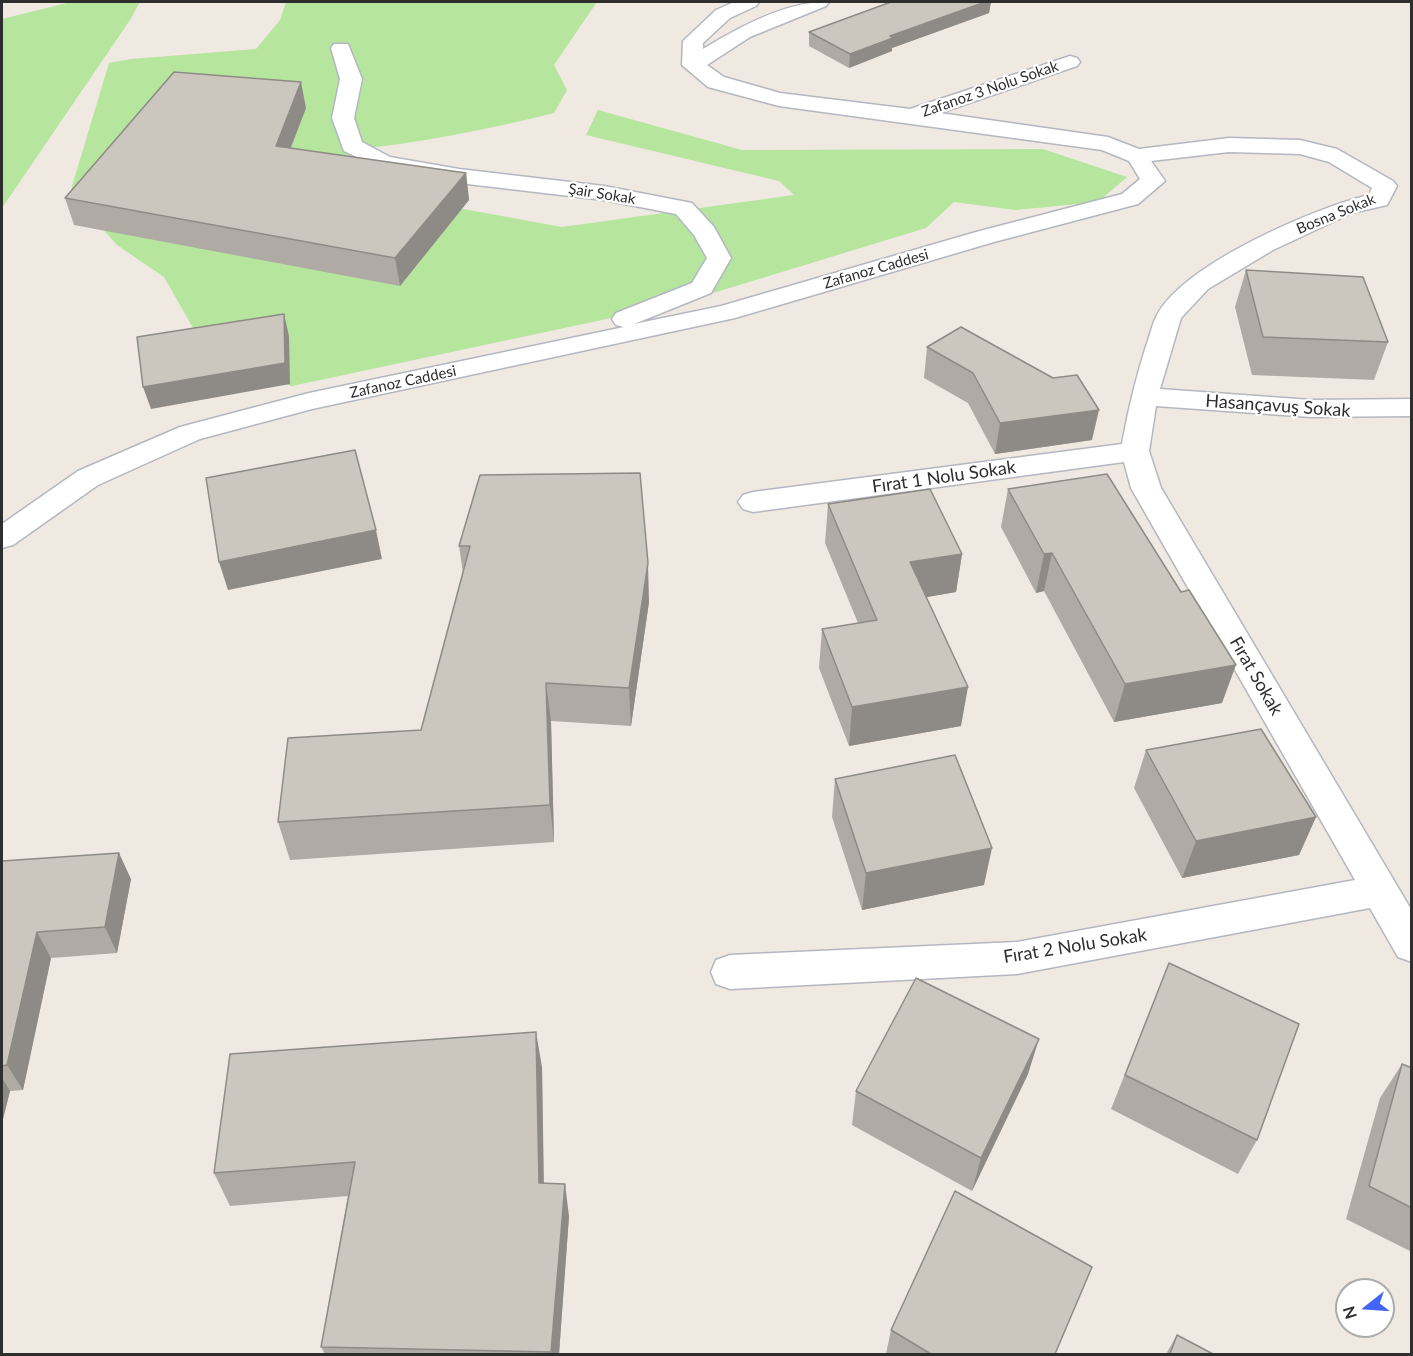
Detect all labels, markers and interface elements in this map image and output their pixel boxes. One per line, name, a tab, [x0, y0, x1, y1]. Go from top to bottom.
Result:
street label: Zafanoz 3 Nolu Sokak	[919, 57, 1061, 121]
street label: Şair Sokak	[567, 180, 637, 208]
street label: Bosna Sokak	[1294, 190, 1378, 238]
street label: Zafanoz Caddesi	[821, 245, 931, 293]
street label: Zafanoz Caddesi	[348, 362, 458, 402]
street label: Hasançavuş Sokak	[1205, 390, 1351, 422]
street label: Fırat 1 Nolu Sokak	[871, 456, 1017, 498]
street label: Fırat Sokak	[1225, 633, 1287, 719]
street label: Fırat 2 Nolu Sokak	[1002, 924, 1148, 968]
north arrow	[1335, 1278, 1395, 1338]
text: N	[1338, 1304, 1360, 1322]

